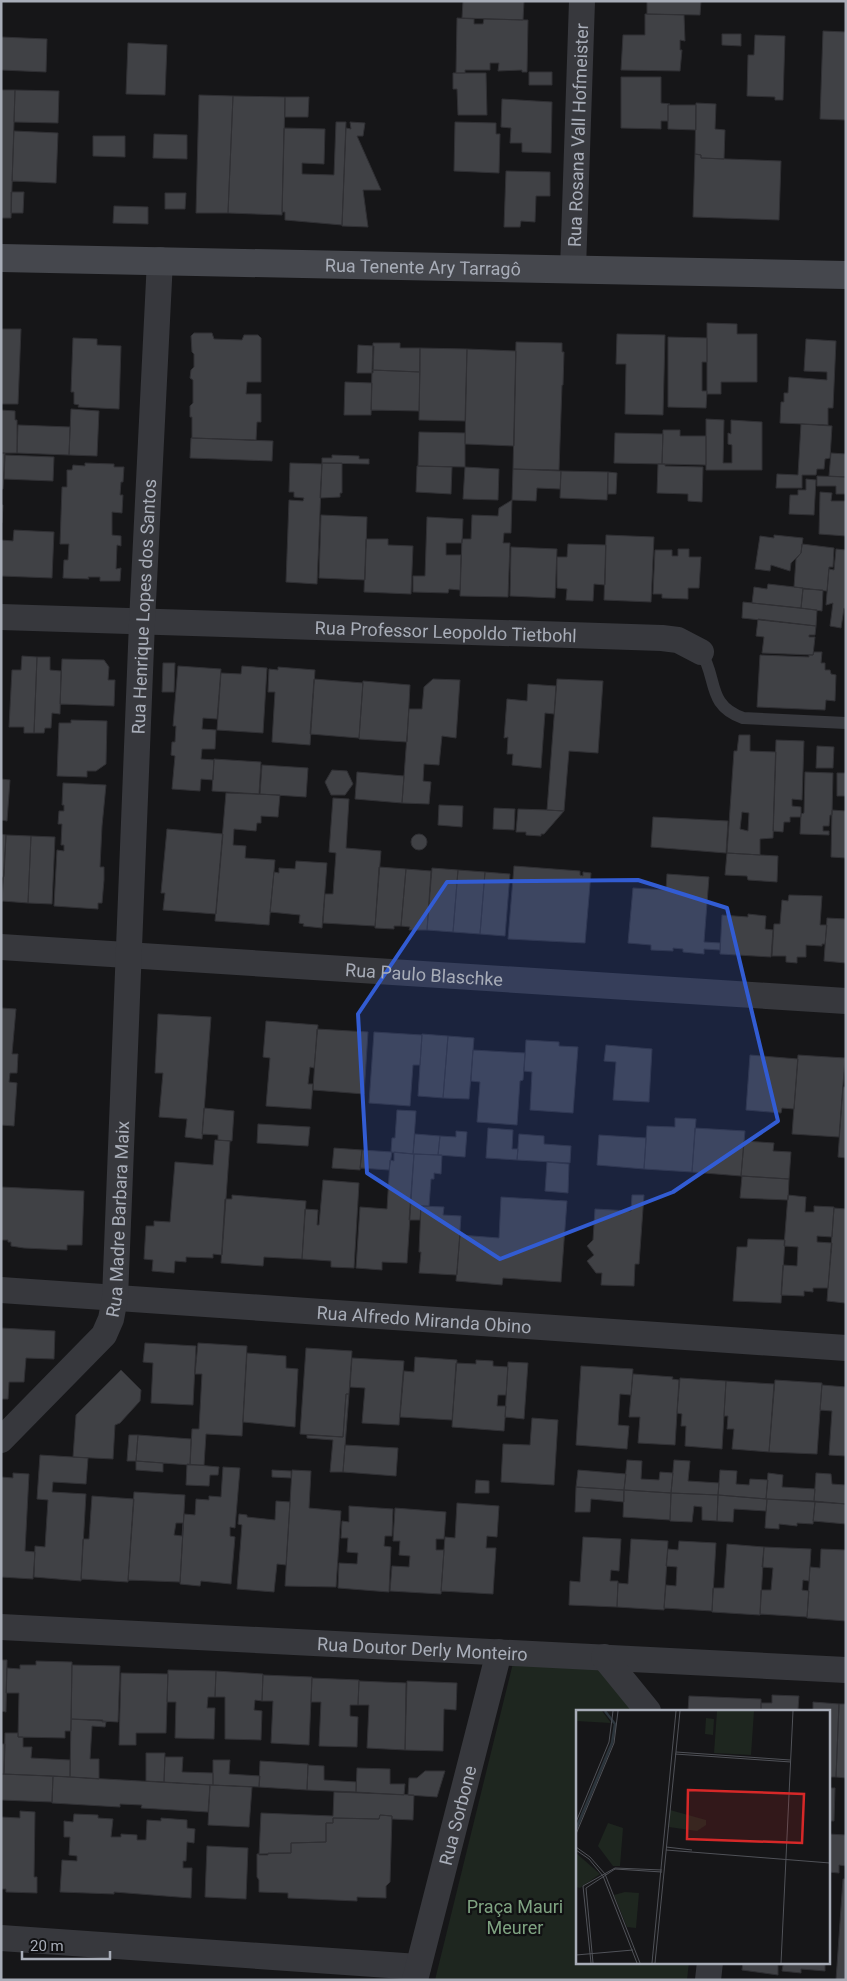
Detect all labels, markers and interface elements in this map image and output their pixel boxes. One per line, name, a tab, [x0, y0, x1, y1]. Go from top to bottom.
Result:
street label: Rua Rosana Vall Hofmeister	[563, 23, 592, 247]
street label: Rua Tenente Ary Tarragô	[325, 254, 521, 279]
street label: Rua Henrique Lopes dos Santos	[127, 478, 160, 735]
street label: Rua Professor Leopoldo Tietbohl	[315, 616, 577, 646]
street label: Rua Paulo Blaschke	[345, 959, 504, 990]
street label: Rua Madre Barbara Maix	[101, 1120, 133, 1319]
street label: Rua Alfredo Miranda Obino	[316, 1301, 532, 1337]
street label: Rua Doutor Derly Monteiro	[317, 1633, 528, 1664]
inset map	[576, 1710, 830, 1964]
street label: Rua Sorbone	[434, 1763, 480, 1867]
park label: Praça Mauri Meurer	[467, 1896, 563, 1938]
scale bar	[22, 1928, 110, 1960]
text: 20 m	[30, 1937, 64, 1955]

